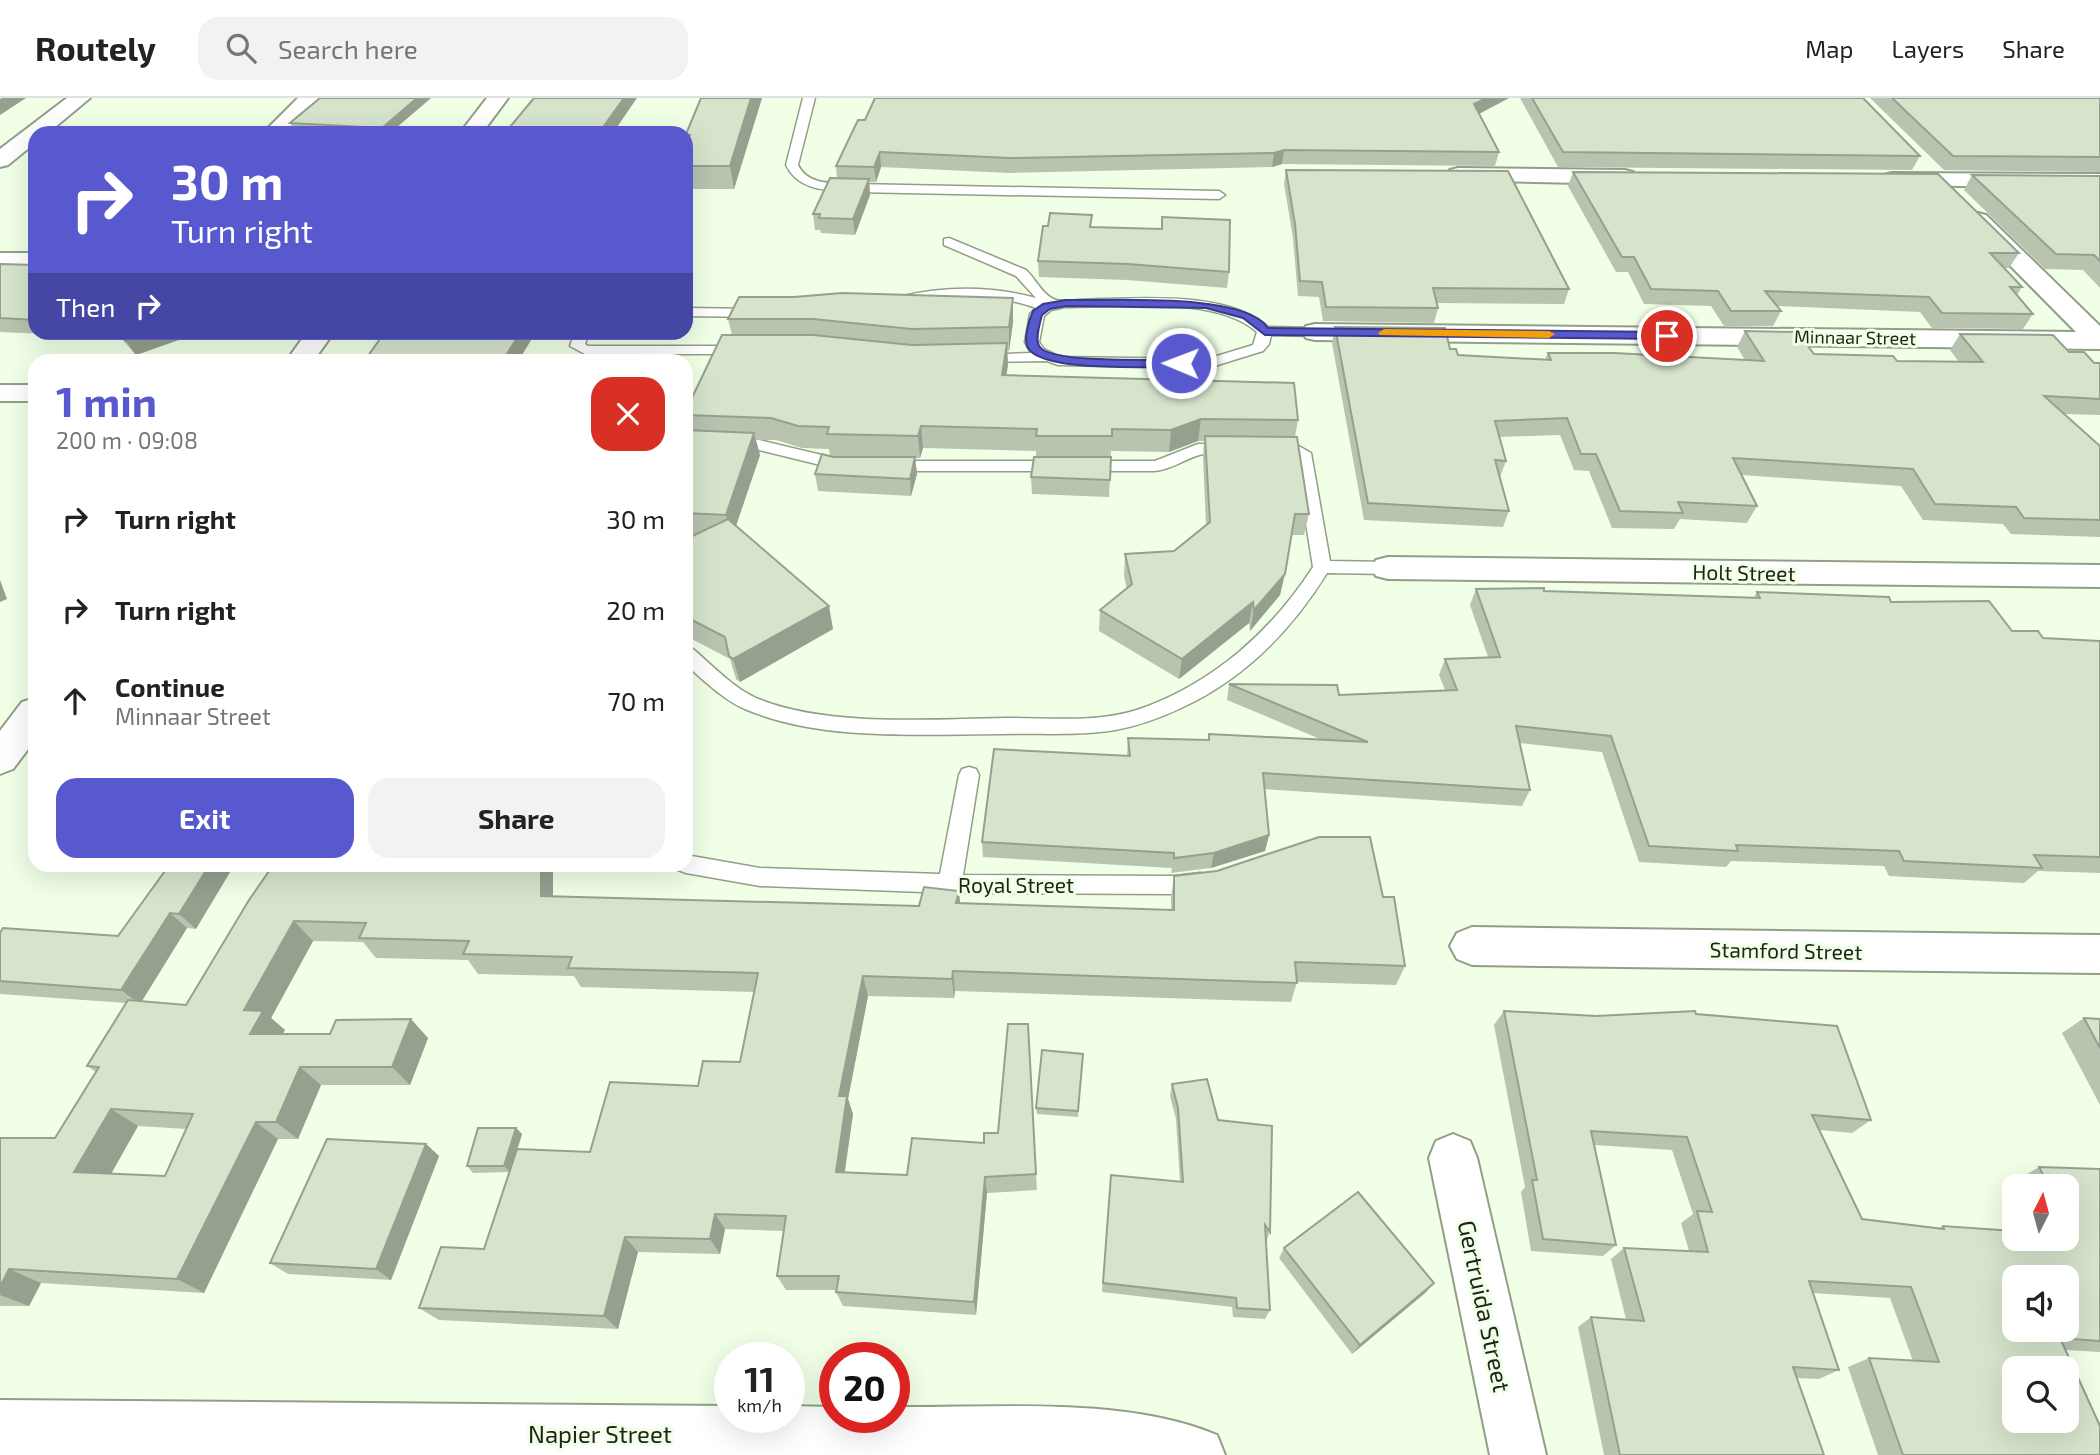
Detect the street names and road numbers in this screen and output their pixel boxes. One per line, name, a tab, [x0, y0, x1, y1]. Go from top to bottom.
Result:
street label: Minnaar Street	[1794, 325, 1916, 349]
street label: Holt Street	[1692, 559, 1796, 585]
street label: Royal Street	[958, 872, 1074, 897]
street label: Stamford Street	[1709, 936, 1863, 964]
street label: Gertruida Street	[1453, 1217, 1517, 1395]
street label: Napier Street	[528, 1419, 672, 1448]

